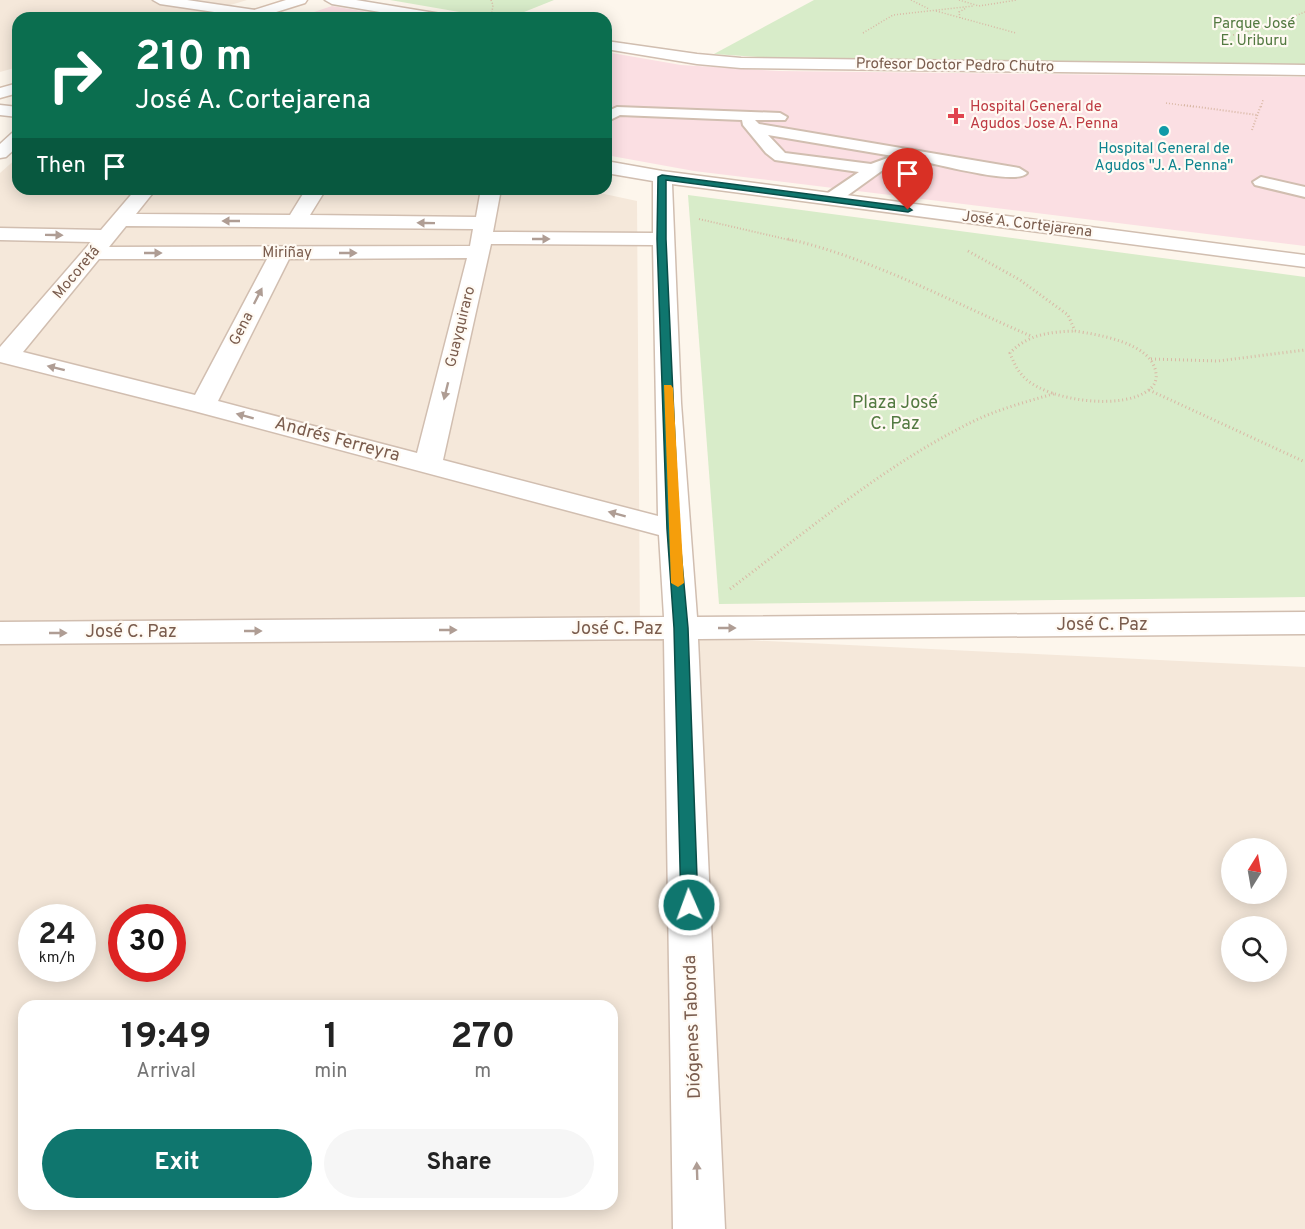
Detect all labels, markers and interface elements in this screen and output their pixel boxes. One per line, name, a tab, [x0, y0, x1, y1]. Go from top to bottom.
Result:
park label: Parque José E. Uriburu	[1213, 15, 1295, 51]
text: 210 m	[135, 32, 252, 85]
icon: right	[36, 36, 114, 114]
street label: Profesor Doctor Pedro Chutro	[856, 55, 1054, 77]
text: José A. Cortejarena	[135, 84, 371, 118]
place label: Hospital General de Agudos Jose A. Penna	[970, 98, 1118, 134]
marker: Hospital General de Agudos Jose A. Penna	[947, 107, 965, 125]
marker: Hospital General de Agudos "J. A. Penna"	[1157, 124, 1171, 138]
place label: Hospital General de Agudos "J. A. Penna"	[1095, 140, 1233, 176]
pin	[882, 148, 933, 210]
icon: arrive	[98, 150, 131, 183]
text: Then	[36, 153, 86, 180]
icon: arrive	[891, 157, 924, 190]
street label: José A. Cortejarena	[961, 208, 1093, 242]
one-way arrow	[221, 216, 240, 226]
one-way arrow	[416, 218, 435, 228]
one-way arrow	[44, 230, 63, 240]
one-way arrow	[532, 234, 551, 244]
street label: Mocoretá	[49, 242, 105, 303]
street label: Miriñay	[262, 244, 312, 263]
one-way arrow	[143, 248, 162, 258]
one-way arrow	[338, 248, 357, 258]
street label: Guayquiraro	[442, 285, 480, 369]
one-way arrow	[254, 288, 263, 305]
street label: Gena	[226, 309, 258, 349]
one-way arrow	[47, 362, 66, 372]
one-way arrow	[440, 382, 450, 400]
park label: Plaza José C. Paz	[852, 392, 938, 436]
one-way arrow	[236, 411, 254, 420]
street label: Andrés Ferreyra	[272, 412, 402, 468]
one-way arrow	[607, 509, 626, 519]
street label: José C. Paz	[1056, 614, 1148, 637]
street label: José C. Paz	[571, 618, 663, 641]
street label: José C. Paz	[85, 621, 177, 644]
one-way arrow	[718, 623, 737, 633]
one-way arrow	[439, 625, 458, 635]
one-way arrow	[244, 626, 263, 636]
one-way arrow	[49, 628, 68, 638]
north arrow	[1221, 838, 1287, 904]
map controls	[1221, 838, 1287, 982]
position arrow	[657, 873, 721, 937]
speed limit sign: 30	[108, 904, 186, 982]
button: search	[1221, 916, 1287, 982]
text: 24	[38, 917, 76, 954]
text: km/h	[39, 949, 75, 968]
street label: Diógenes Taborda	[679, 955, 707, 1099]
text: 19:49	[121, 1015, 211, 1061]
text: 1	[324, 1015, 338, 1061]
text: 270	[450, 1015, 515, 1061]
text: Arrival	[136, 1059, 196, 1085]
text: min	[314, 1059, 348, 1085]
text: m	[474, 1059, 491, 1085]
button: Exit	[42, 1129, 312, 1198]
button: Share	[324, 1129, 594, 1198]
one-way arrow	[692, 1161, 702, 1180]

